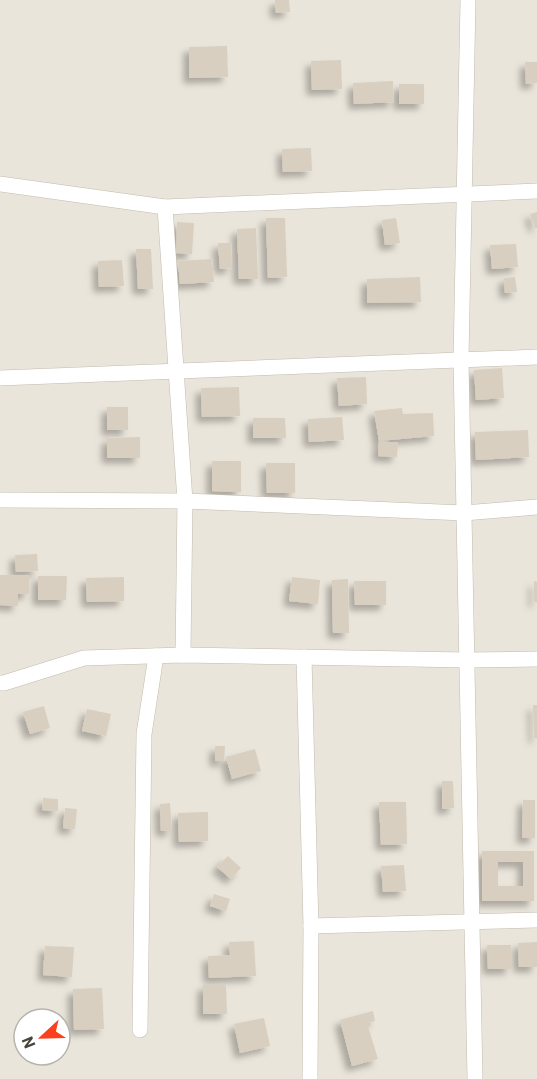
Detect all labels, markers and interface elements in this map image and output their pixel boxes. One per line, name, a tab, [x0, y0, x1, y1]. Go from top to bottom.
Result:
north arrow	[12, 1007, 72, 1067]
text: N	[17, 1034, 38, 1051]

